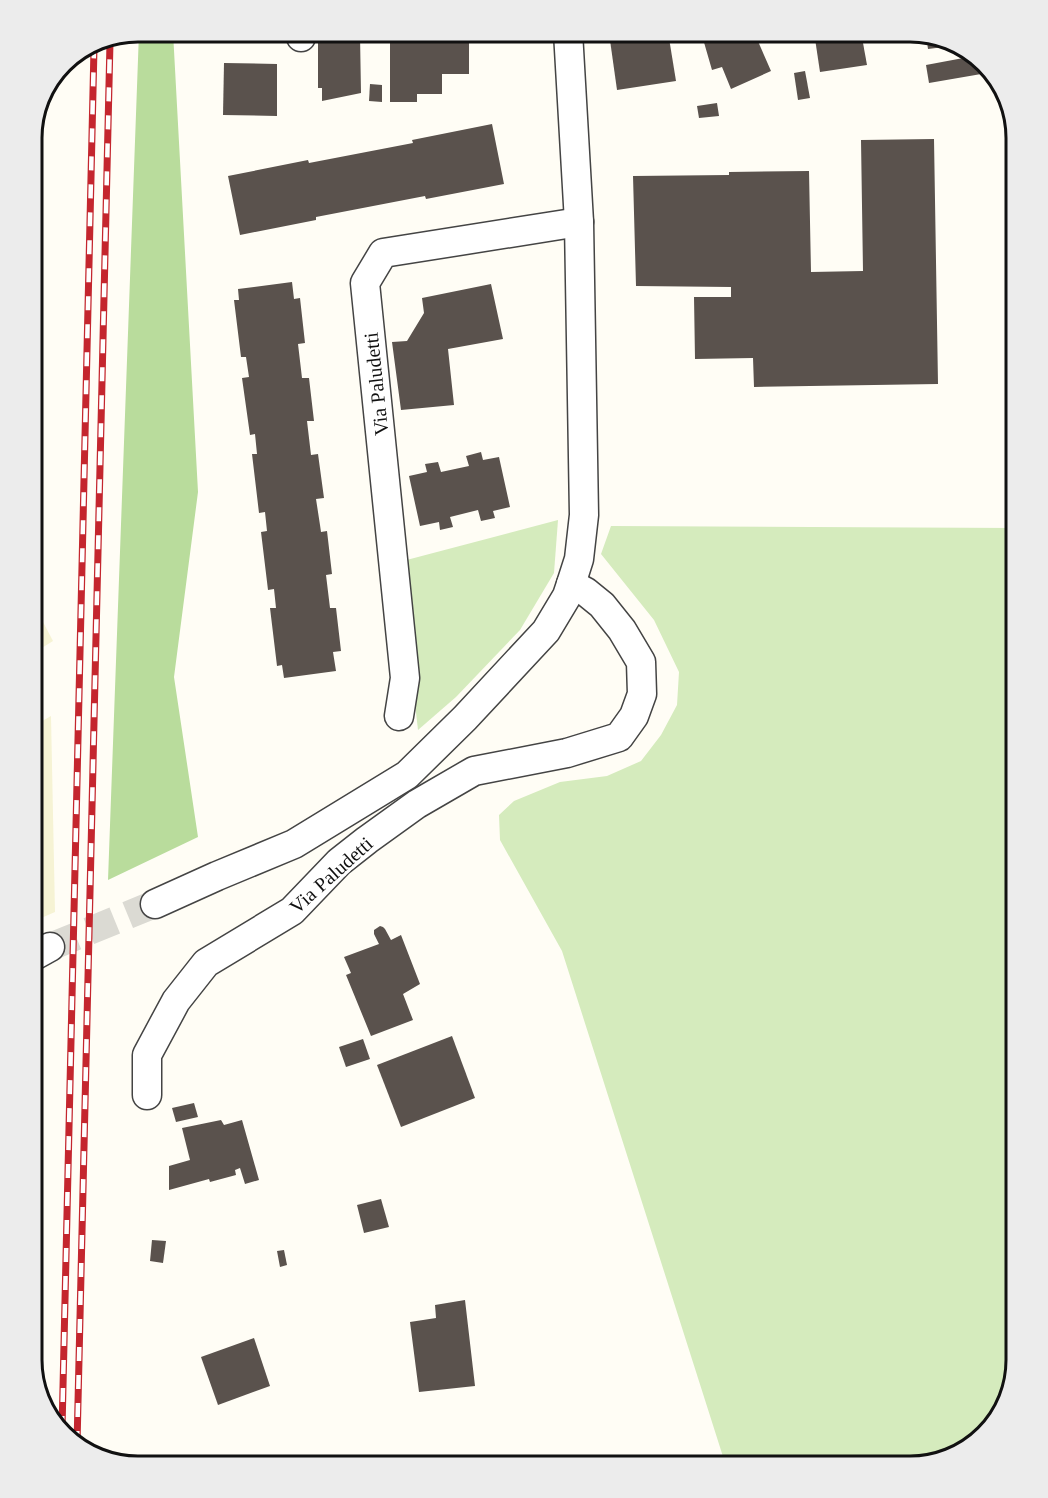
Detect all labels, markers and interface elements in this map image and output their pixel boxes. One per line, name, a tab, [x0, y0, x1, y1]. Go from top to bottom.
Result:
street label: Via Paludetti	[360, 331, 392, 437]
street label: Via Paludetti	[285, 832, 377, 918]

